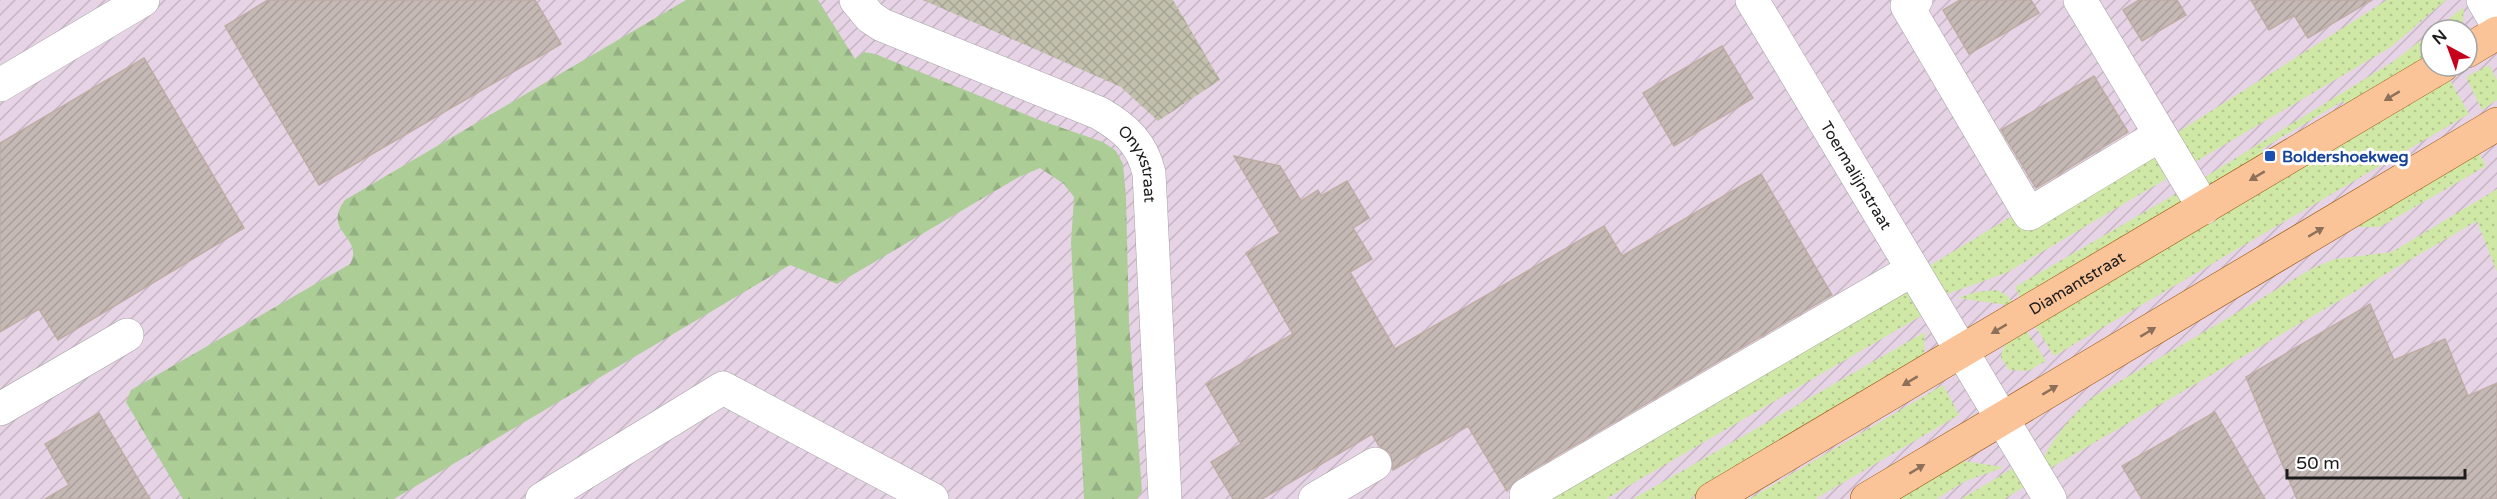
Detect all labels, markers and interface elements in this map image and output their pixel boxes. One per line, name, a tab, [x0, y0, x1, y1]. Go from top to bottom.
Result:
north arrow	[2419, 18, 2479, 78]
text: N	[2428, 26, 2451, 49]
one-way arrow	[2383, 91, 2400, 101]
street label: Toermalijnstraat	[1816, 118, 1896, 234]
street label: Onyxstraat	[1114, 121, 1159, 203]
place label: Boldershoekweg	[2282, 147, 2409, 167]
marker: Boldershoekweg	[2263, 149, 2277, 163]
one-way arrow	[2249, 170, 2265, 181]
one-way arrow	[2308, 226, 2324, 237]
street label: Diamantstraat	[2026, 247, 2129, 320]
one-way arrow	[1991, 323, 2007, 334]
one-way arrow	[2140, 326, 2156, 337]
one-way arrow	[1902, 376, 1919, 386]
one-way arrow	[2042, 385, 2058, 396]
scale bar	[2287, 442, 2466, 480]
text: 50 m	[2296, 452, 2340, 474]
one-way arrow	[1909, 464, 1925, 475]

